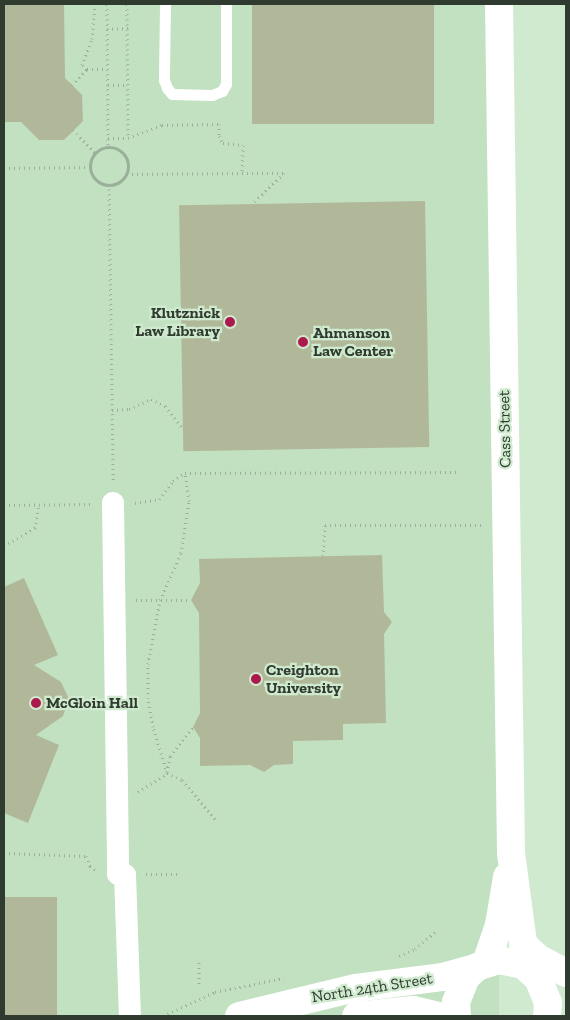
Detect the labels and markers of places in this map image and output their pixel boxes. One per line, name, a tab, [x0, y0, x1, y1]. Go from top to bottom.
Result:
place label: Klutznick Law Library	[135, 303, 220, 341]
marker: Klutznick Law Library	[224, 316, 236, 328]
place label: Ahmanson Law Center	[313, 323, 394, 361]
marker: Ahmanson Law Center	[297, 336, 309, 348]
place label: Creighton University	[266, 660, 341, 698]
marker: Creighton University	[250, 673, 262, 685]
place label: McGloin Hall	[46, 693, 138, 713]
marker: McGloin Hall	[30, 697, 42, 709]

